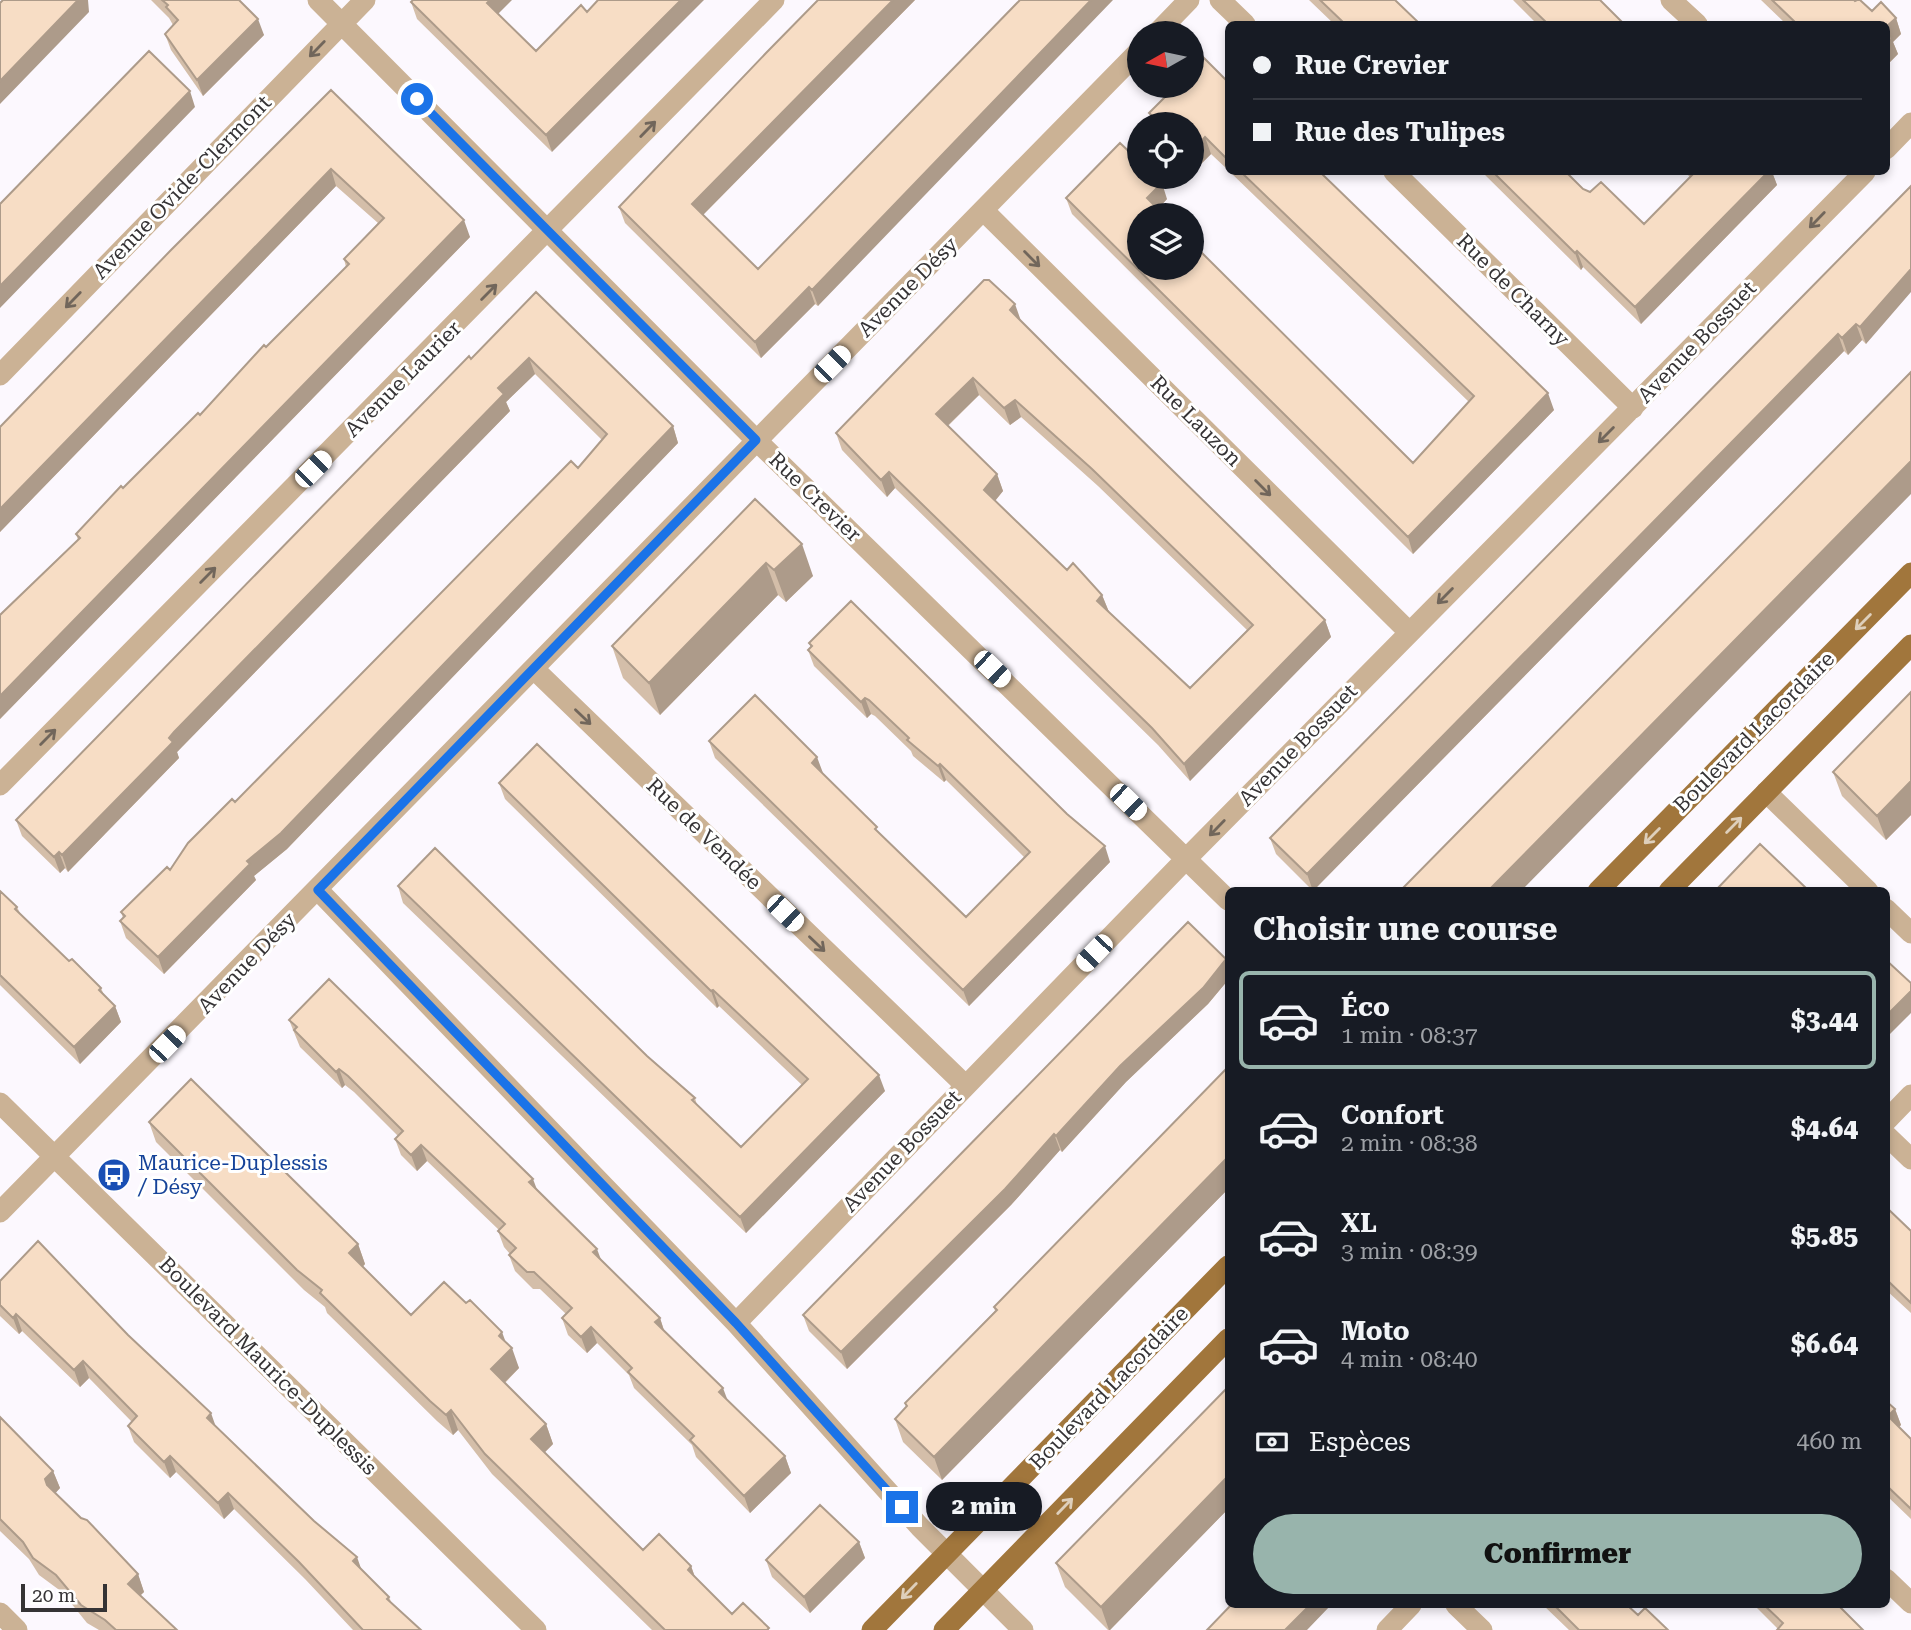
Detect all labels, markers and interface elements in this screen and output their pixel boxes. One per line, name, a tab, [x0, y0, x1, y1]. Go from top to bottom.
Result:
north arrow	[1127, 21, 1204, 98]
map controls	[1127, 21, 1204, 280]
one-way arrow	[308, 40, 325, 57]
text: Rue Crevier	[1295, 50, 1449, 80]
route start	[401, 83, 433, 115]
street label: Avenue Ovide-Clermont	[88, 90, 276, 284]
button: locate	[1127, 112, 1204, 189]
text: Rue des Tulipes	[1295, 117, 1505, 147]
one-way arrow	[639, 121, 656, 138]
button: layers	[1127, 203, 1204, 280]
one-way arrow	[1809, 212, 1826, 229]
street label: Rue de Charny	[1452, 229, 1575, 352]
street label: Avenue Désy	[853, 232, 963, 342]
one-way arrow	[1024, 250, 1041, 267]
street label: Avenue Bossuet	[1633, 276, 1761, 408]
one-way arrow	[480, 283, 497, 300]
one-way arrow	[64, 291, 81, 308]
street label: Avenue Laurier	[340, 316, 466, 442]
car	[810, 342, 855, 386]
street label: Rue Lauzon	[1146, 371, 1247, 472]
one-way arrow	[1598, 426, 1615, 443]
car	[291, 447, 336, 491]
street label: Rue Crevier	[764, 447, 866, 547]
one-way arrow	[1255, 479, 1272, 496]
one-way arrow	[199, 567, 216, 584]
one-way arrow	[1437, 587, 1454, 604]
one-way arrow	[1855, 613, 1872, 630]
car	[970, 647, 1015, 691]
street label: Boulevard Lacordaire	[1669, 647, 1839, 817]
street label: Avenue Bossuet	[1234, 679, 1362, 811]
one-way arrow	[574, 708, 591, 725]
one-way arrow	[39, 729, 56, 746]
street label: Rue de Vendée	[642, 773, 766, 895]
car	[1106, 780, 1151, 824]
one-way arrow	[1726, 816, 1743, 833]
one-way arrow	[1208, 819, 1225, 836]
one-way arrow	[1643, 827, 1660, 844]
car	[763, 891, 808, 935]
street label: Avenue Désy	[193, 907, 301, 1018]
text: Choisir une course	[1253, 910, 1557, 948]
car	[1072, 931, 1117, 975]
one-way arrow	[808, 935, 825, 952]
icon: car	[1257, 989, 1320, 1052]
text: Éco	[1341, 992, 1390, 1022]
text: $3.44	[1791, 1005, 1858, 1035]
car	[145, 1022, 190, 1066]
text: 1 min · 08:37	[1341, 1022, 1478, 1049]
street label: Avenue Bossuet	[838, 1085, 966, 1217]
icon: car	[1257, 1097, 1320, 1160]
text: Confort	[1341, 1100, 1444, 1130]
text: $4.64	[1791, 1113, 1858, 1143]
text: 2 min · 08:38	[1341, 1130, 1478, 1157]
place label: Maurice-Duplessis / Désy	[137, 1151, 328, 1199]
bus stop icon: Maurice-Duplessis / Désy	[95, 1156, 133, 1194]
icon: car	[1257, 1205, 1320, 1268]
text: XL	[1341, 1208, 1377, 1238]
text: $5.85	[1791, 1221, 1858, 1251]
text: 3 min · 08:39	[1341, 1238, 1478, 1265]
street label: Boulevard Maurice-Duplessis	[154, 1252, 382, 1480]
street label: Boulevard Lacordaire	[1025, 1302, 1193, 1474]
icon: car	[1257, 1313, 1320, 1376]
text: Moto	[1341, 1316, 1410, 1346]
text: $6.64	[1791, 1329, 1858, 1359]
text: 4 min · 08:40	[1341, 1346, 1478, 1373]
icon: cash	[1253, 1423, 1291, 1461]
text: Espèces	[1309, 1427, 1411, 1457]
text: 460 m	[1797, 1428, 1862, 1455]
callout: 2 min	[926, 1482, 1042, 1532]
route end	[886, 1491, 918, 1523]
text: 2 min	[952, 1493, 1016, 1520]
one-way arrow	[1056, 1498, 1073, 1515]
button: Confirmer	[1253, 1514, 1862, 1594]
scale bar	[21, 1581, 107, 1613]
one-way arrow	[901, 1583, 918, 1600]
text: 20 m	[32, 1584, 75, 1607]

